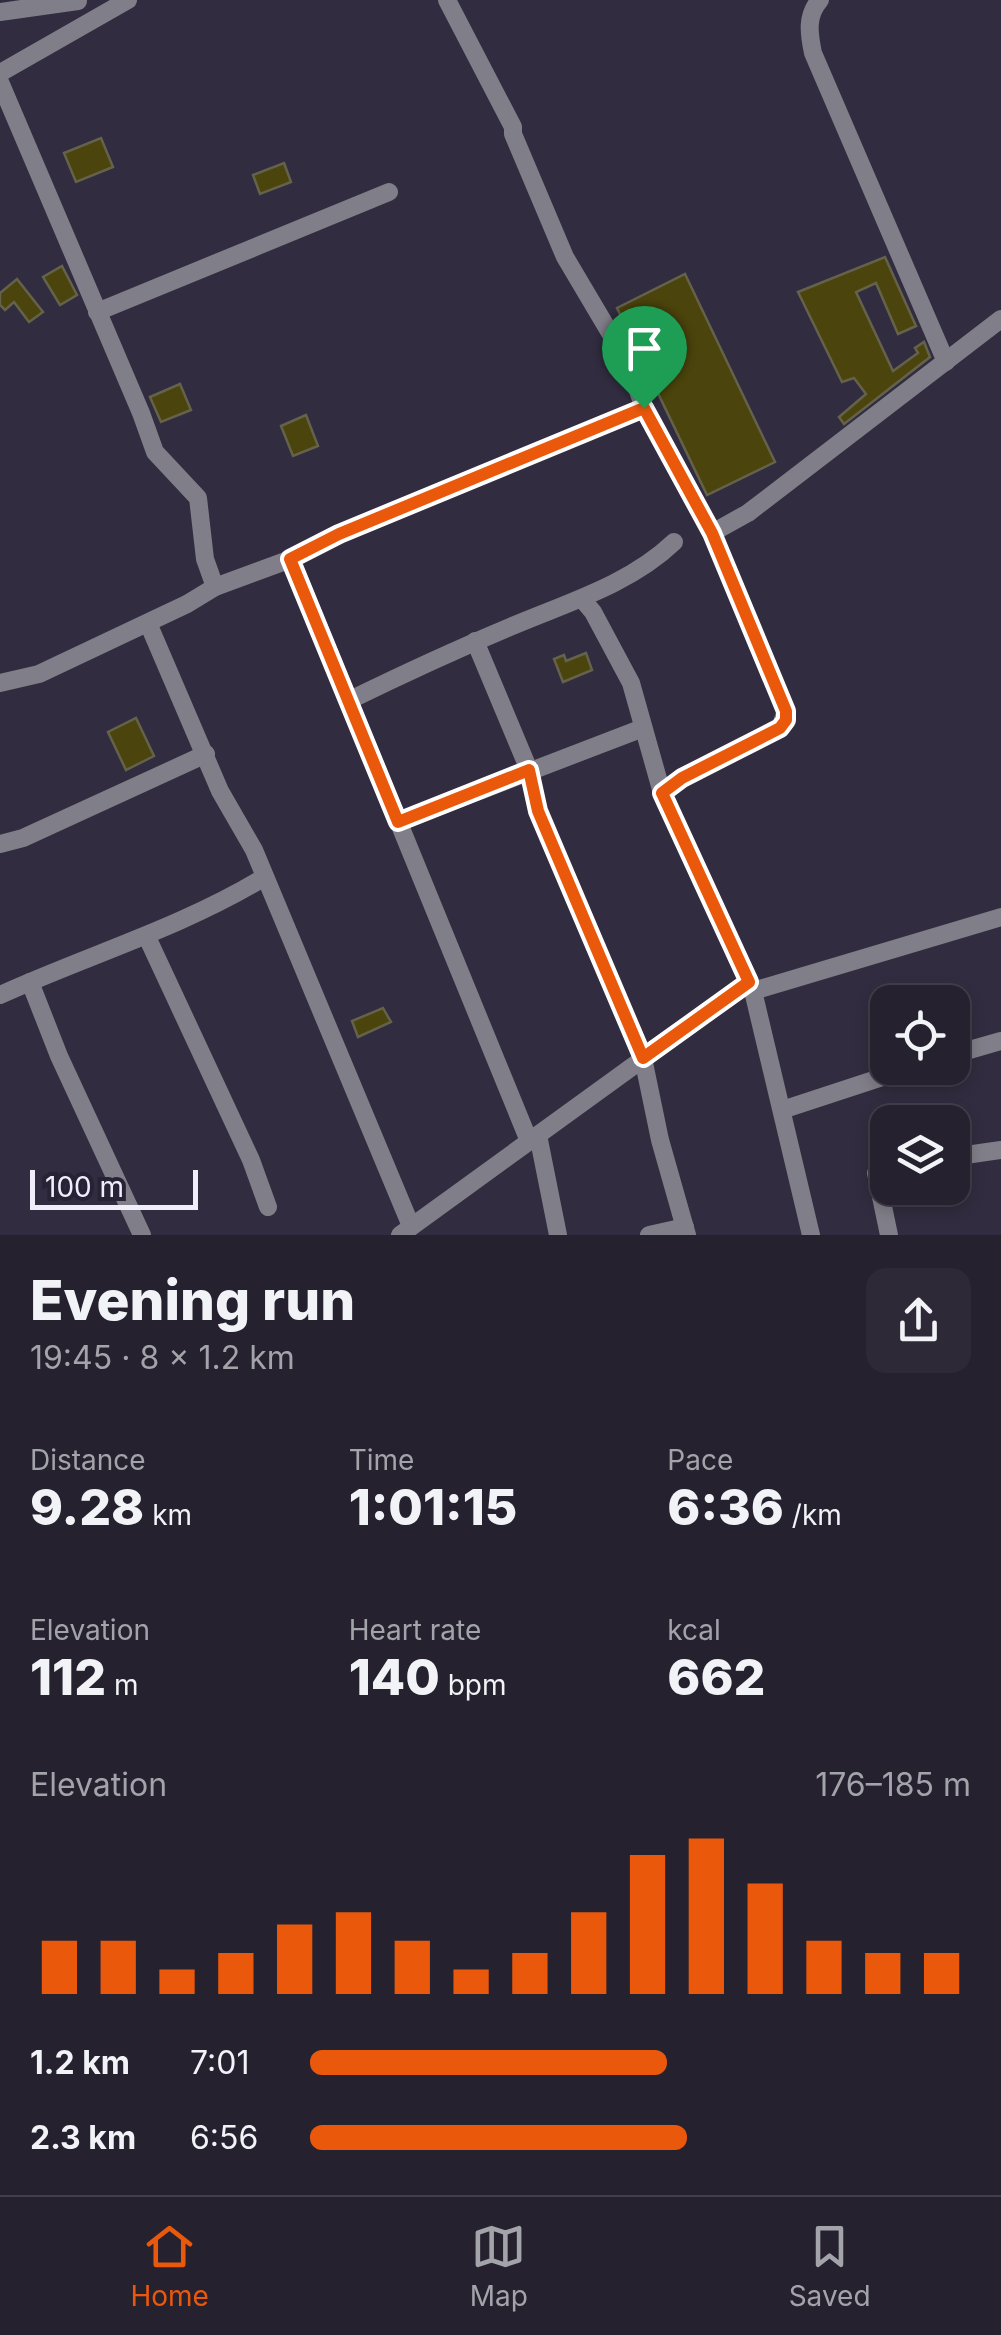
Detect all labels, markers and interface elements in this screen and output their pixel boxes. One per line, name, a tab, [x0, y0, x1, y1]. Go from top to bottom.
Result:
pin	[602, 306, 687, 409]
icon: arrive	[617, 321, 672, 376]
map controls	[870, 985, 970, 1205]
button: locate	[870, 985, 970, 1085]
button: layers	[870, 1105, 970, 1205]
scale bar	[30, 1165, 198, 1210]
text: 100 m	[45, 1170, 124, 1204]
text: Evening run	[30, 1267, 355, 1333]
button: share	[866, 1268, 971, 1373]
text: 19:45 · 8 × 1.2 km	[30, 1338, 295, 1377]
text: Distance	[30, 1443, 146, 1477]
text: Time	[349, 1443, 414, 1477]
text: Pace	[667, 1443, 733, 1477]
text: 9.28	[30, 1477, 144, 1537]
text: 1:01:15	[349, 1477, 517, 1537]
text: 6:36	[667, 1477, 784, 1537]
text: km	[144, 1498, 192, 1532]
text: /km	[784, 1498, 842, 1532]
text: Elevation	[30, 1613, 150, 1647]
text: Heart rate	[349, 1613, 481, 1647]
text: kcal	[667, 1613, 721, 1647]
text: 112	[30, 1647, 106, 1707]
text: 140	[349, 1647, 440, 1707]
text: 662	[667, 1647, 765, 1707]
text: m	[106, 1668, 138, 1702]
text: bpm	[440, 1668, 506, 1702]
text: Elevation	[30, 1765, 167, 1804]
text: 176–185 m	[815, 1765, 971, 1804]
text: 1.2 km	[30, 2043, 130, 2082]
text: 7:01	[190, 2043, 249, 2082]
text: 2.3 km	[30, 2118, 136, 2157]
text: 6:56	[190, 2118, 258, 2157]
tab: Home	[130, 2219, 209, 2313]
tab: Map	[470, 2219, 528, 2313]
tab: Saved	[789, 2219, 871, 2313]

